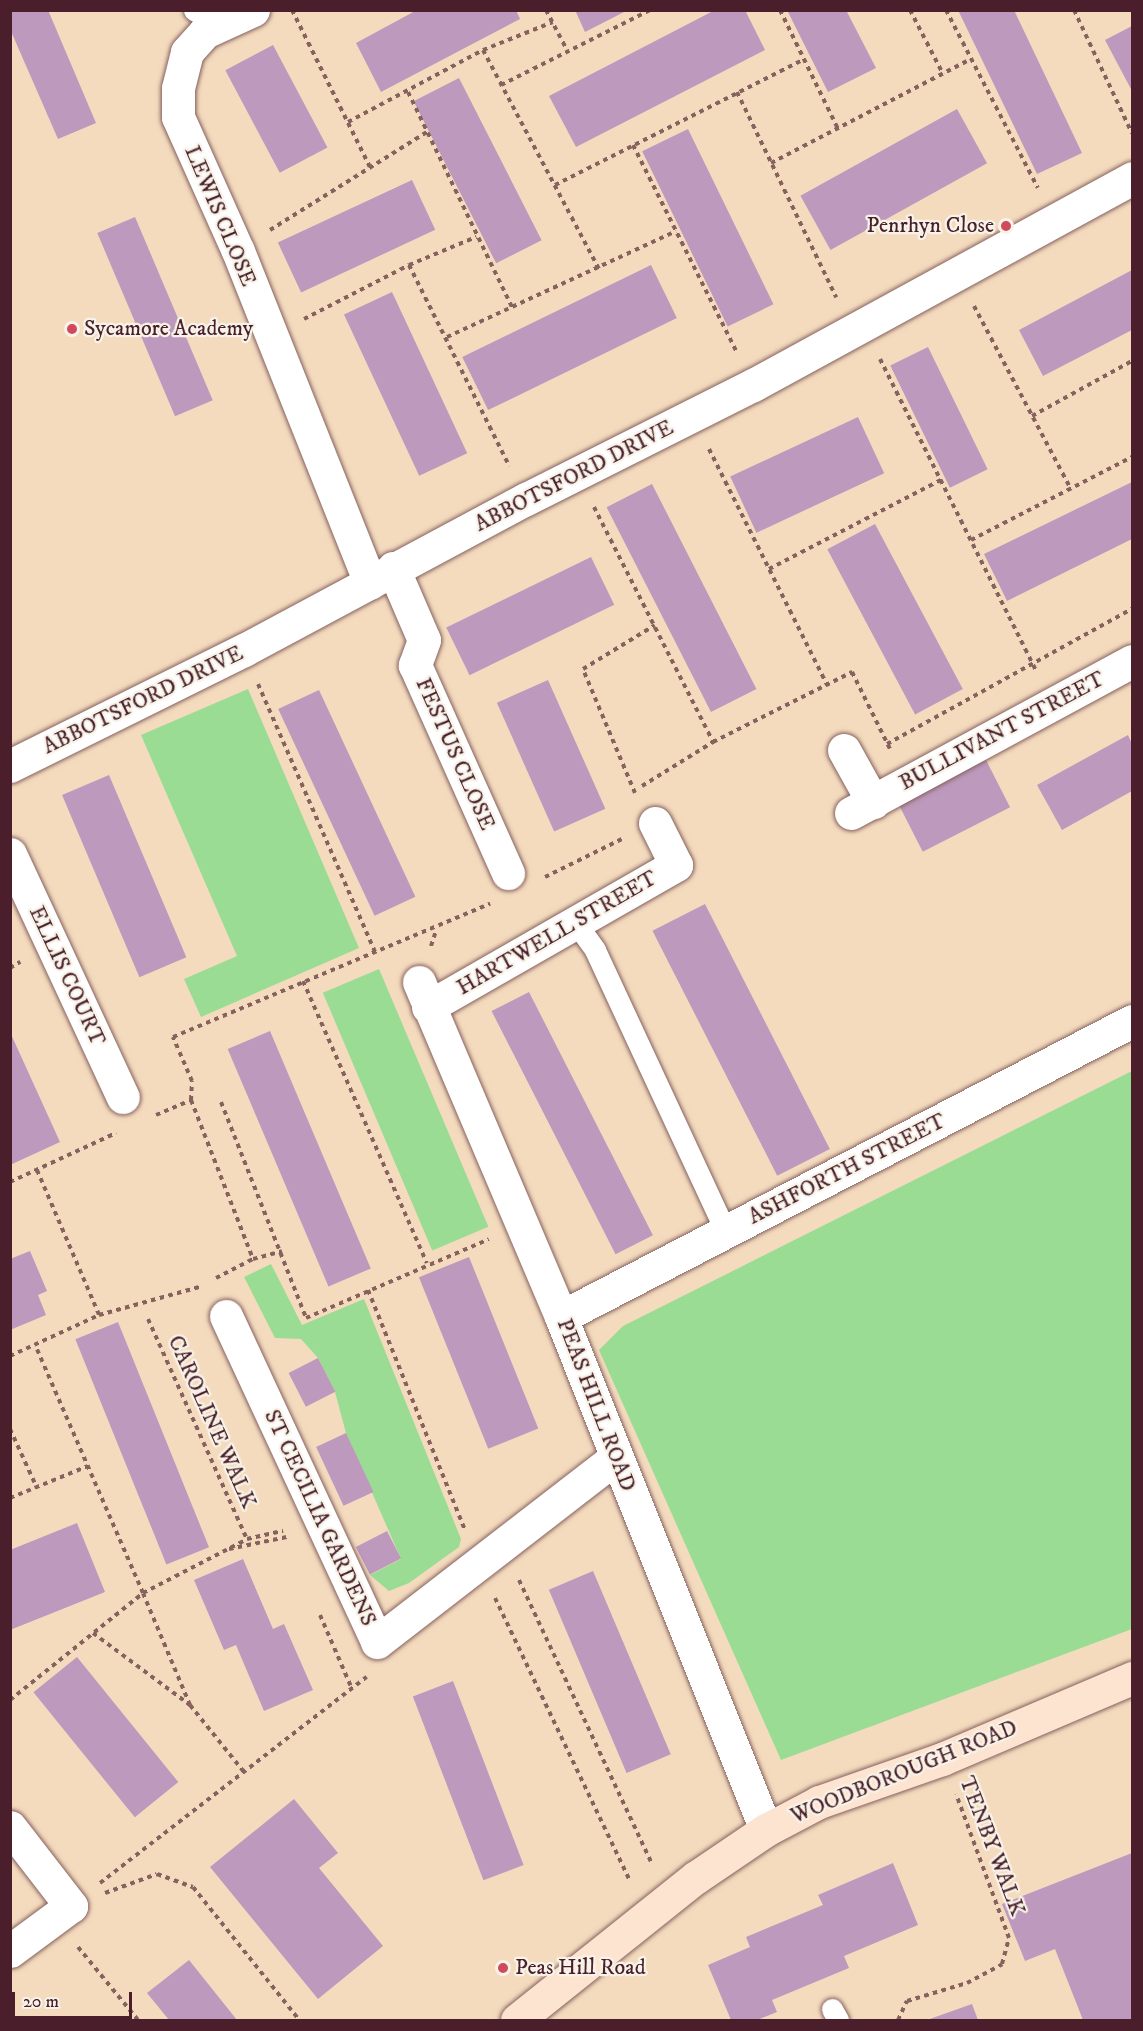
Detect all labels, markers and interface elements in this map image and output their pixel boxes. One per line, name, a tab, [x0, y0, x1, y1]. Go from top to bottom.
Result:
street label: LEWIS CLOSE	[179, 142, 261, 290]
place label: Penrhyn Close	[867, 213, 994, 239]
marker: Penrhyn Close	[999, 219, 1013, 233]
place label: Sycamore Academy	[84, 316, 253, 342]
marker: Sycamore Academy	[65, 322, 79, 336]
street label: ABBOTSFORD DRIVE	[470, 414, 678, 538]
street label: ABBOTSFORD DRIVE	[39, 640, 247, 760]
street label: BULLIVANT STREET	[895, 666, 1109, 796]
street label: FESTUS CLOSE	[410, 674, 500, 834]
street label: HARTWELL STREET	[452, 865, 662, 1001]
street label: ELLIS COURT	[23, 902, 111, 1050]
street label: ASHFORTH STREET	[744, 1108, 950, 1230]
street label: PEAS HILL ROAD	[551, 1315, 641, 1495]
street label: CAROLINE WALK	[162, 1331, 262, 1513]
street label: ST CECILIA GARDENS	[258, 1406, 382, 1630]
street label: WOODBOROUGH ROAD	[787, 1714, 1021, 1830]
street label: TENBY WALK	[953, 1772, 1031, 1920]
place label: Peas Hill Road	[515, 1955, 646, 1981]
marker: Peas Hill Road	[496, 1961, 510, 1975]
scale bar	[15, 1980, 135, 2018]
text: 20 m	[23, 1991, 59, 2013]

